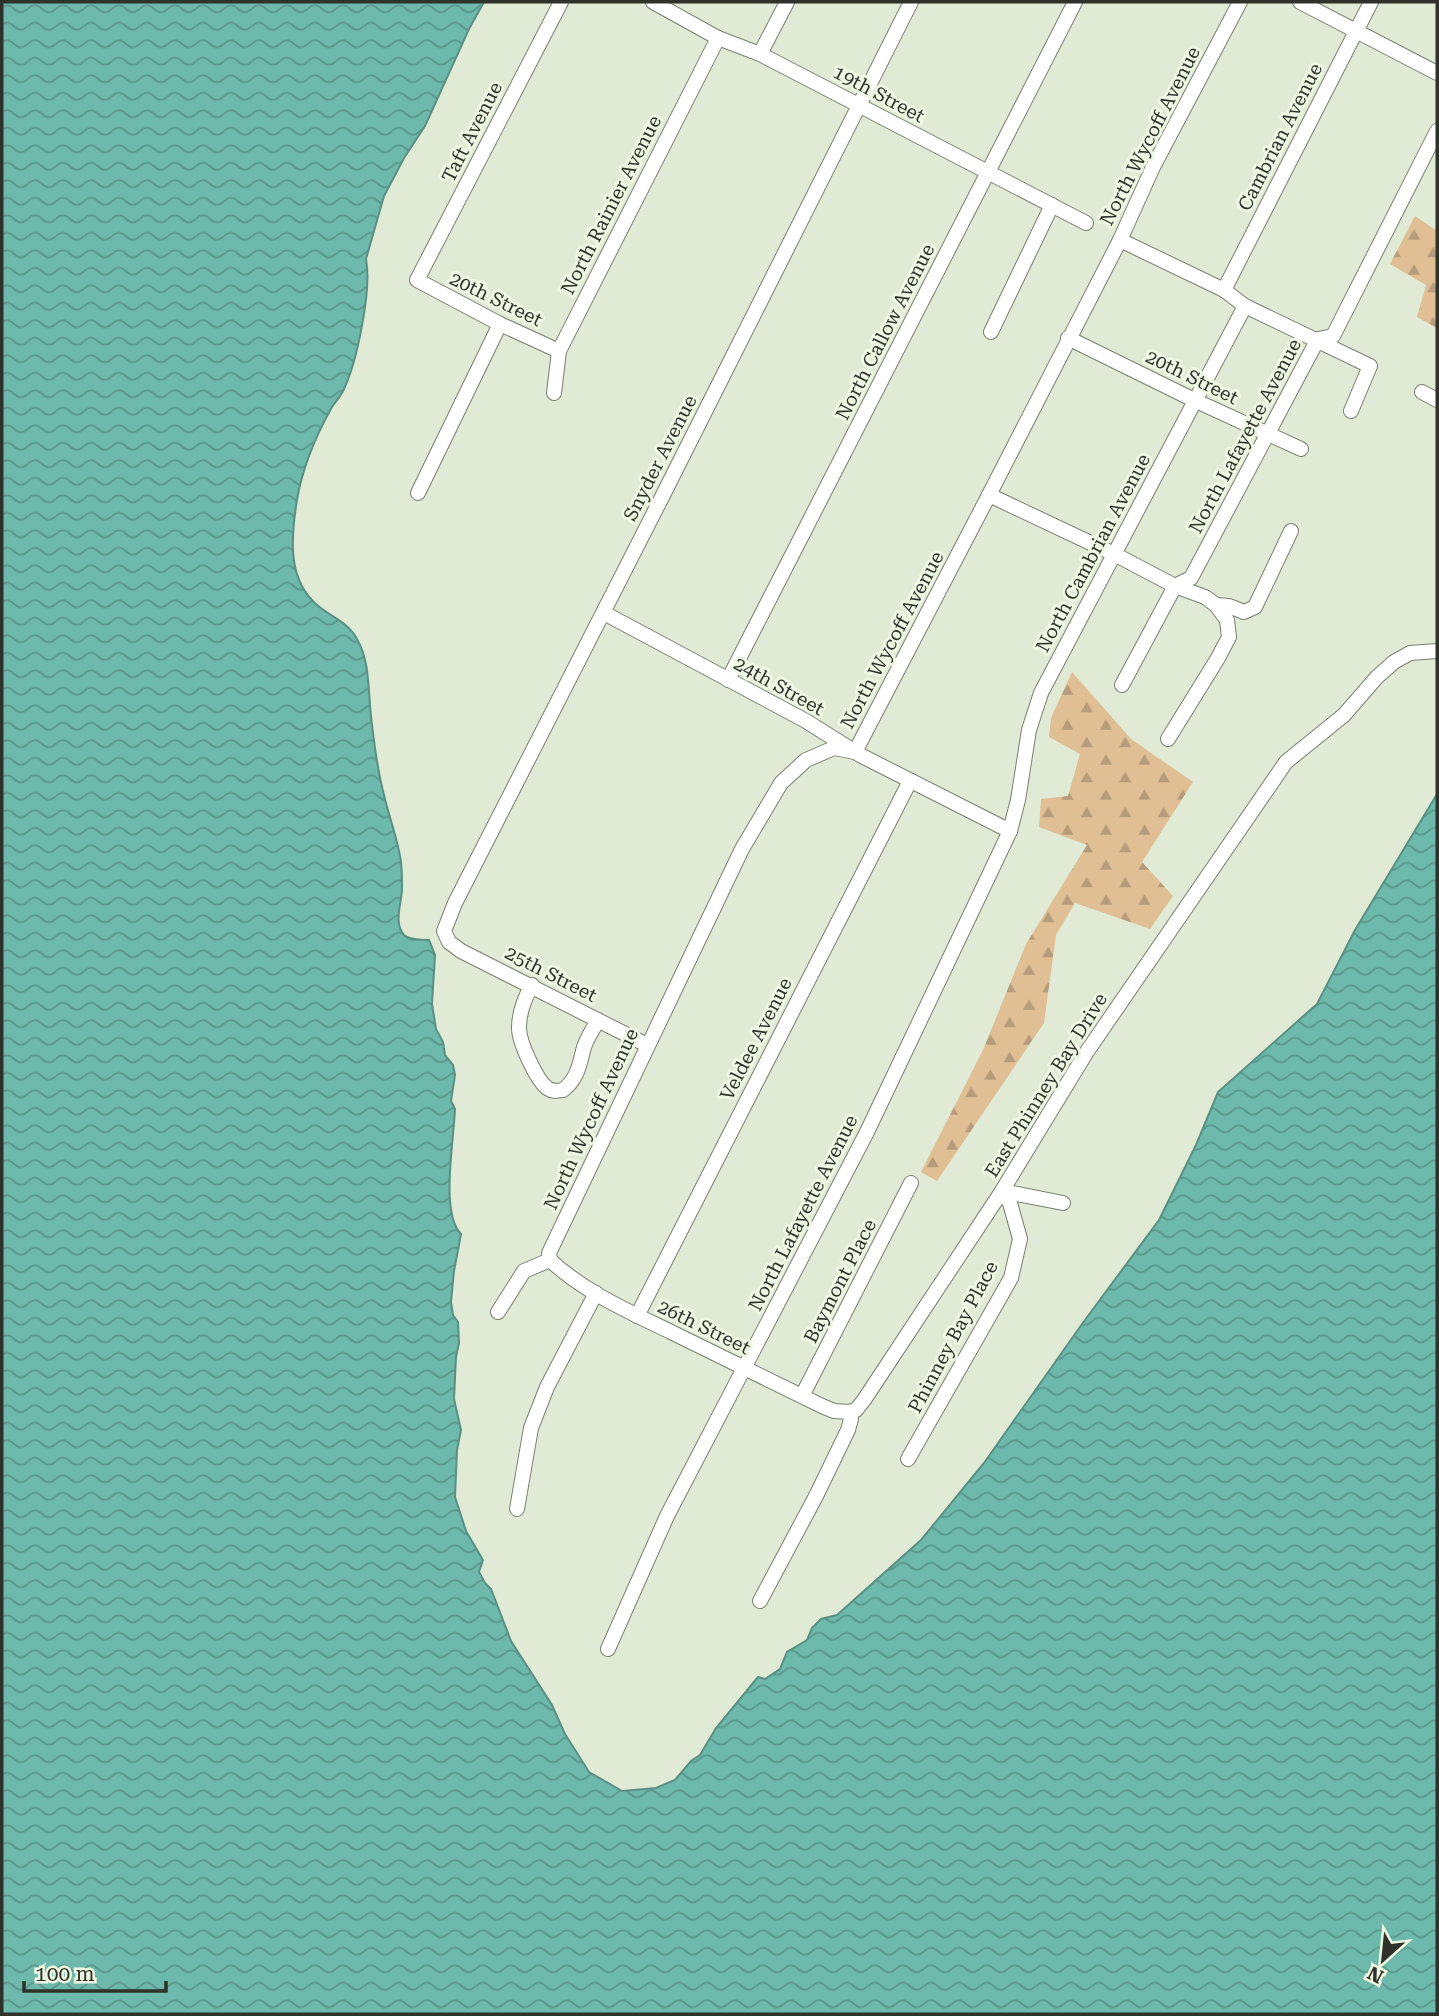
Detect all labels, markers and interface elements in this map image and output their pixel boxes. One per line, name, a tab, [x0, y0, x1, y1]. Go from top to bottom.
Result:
street label: North Wycoff Avenue	[1095, 43, 1205, 229]
street label: Cambrian Avenue	[1233, 59, 1327, 215]
street label: 19th Street	[829, 60, 929, 128]
street label: Taft Avenue	[437, 78, 507, 186]
street label: North Rainier Avenue	[556, 112, 666, 298]
street label: North Callow Avenue	[831, 240, 939, 424]
street label: 20th Street	[446, 267, 546, 331]
street label: North Lafayette Avenue	[1184, 335, 1306, 537]
street label: 20th Street	[1142, 345, 1242, 409]
street label: Snyder Avenue	[618, 391, 702, 525]
street label: North Cambrian Avenue	[1031, 450, 1155, 656]
street label: North Wycoff Avenue	[836, 547, 948, 733]
street label: 24th Street	[730, 652, 828, 720]
street label: 25th Street	[501, 941, 601, 1007]
street label: Veldee Avenue	[715, 974, 797, 1104]
street label: East Phinney Bay Drive	[980, 989, 1112, 1181]
street label: North Wycoff Avenue	[539, 1025, 643, 1213]
street label: North Lafayette Avenue	[744, 1111, 862, 1315]
street label: Baymont Place	[799, 1215, 881, 1347]
street label: Phinney Bay Place	[903, 1257, 1003, 1417]
street label: 26th Street	[654, 1295, 754, 1359]
north arrow	[1348, 1925, 1418, 1995]
scale bar	[24, 1950, 166, 1994]
text: N	[1363, 1961, 1387, 1988]
text: 100 m	[35, 1962, 95, 1986]

